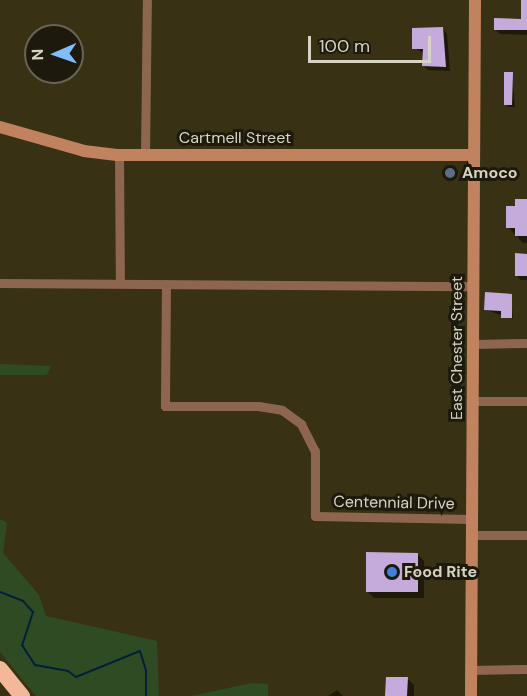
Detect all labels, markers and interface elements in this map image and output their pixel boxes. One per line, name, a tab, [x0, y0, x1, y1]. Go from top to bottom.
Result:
north arrow	[24, 24, 84, 84]
scale bar	[311, 24, 434, 62]
text: 100 m	[319, 34, 370, 58]
text: N	[27, 48, 48, 61]
street label: Cartmell Street	[179, 128, 291, 148]
place label: Amoco	[462, 163, 518, 183]
marker: Amoco	[443, 166, 457, 180]
street label: East Chester Street	[447, 276, 467, 420]
street label: Centennial Drive	[333, 492, 455, 514]
place label: Food Rite	[404, 562, 477, 582]
marker: Food Rite	[385, 565, 399, 579]

